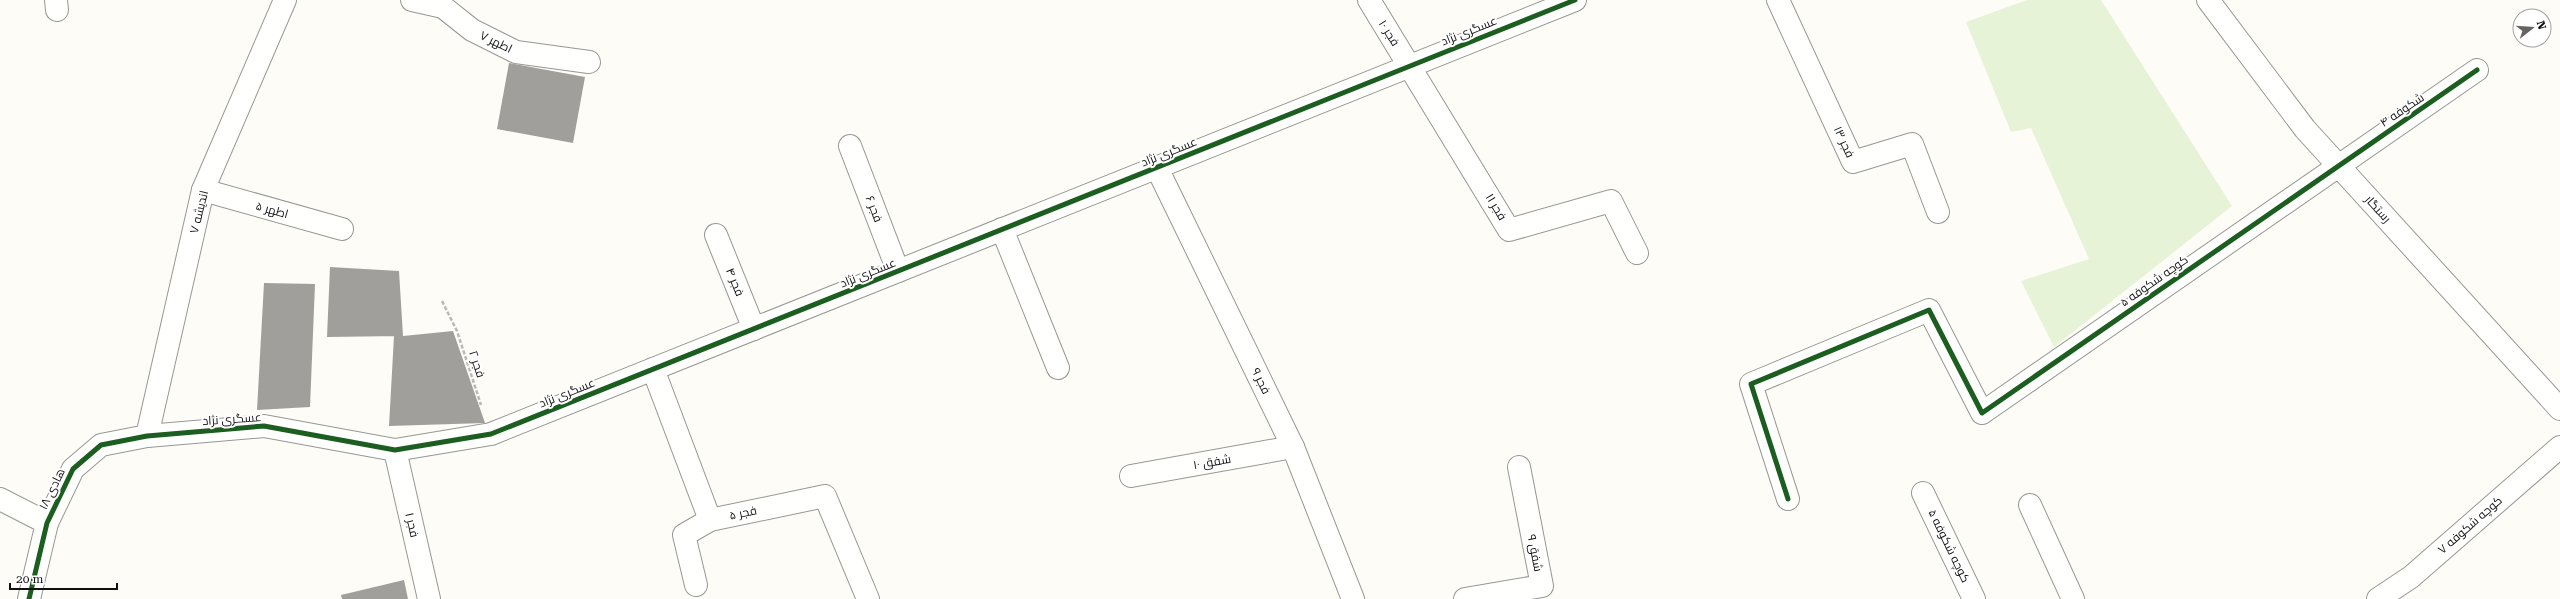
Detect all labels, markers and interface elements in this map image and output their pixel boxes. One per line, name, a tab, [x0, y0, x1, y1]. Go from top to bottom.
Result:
north arrow	[2512, 8, 2552, 48]
street label: عسگری نژاد	[1439, 13, 1499, 49]
street label: فجر ۱۰	[1376, 17, 1402, 49]
text: N	[2534, 19, 2549, 32]
street label: اطهر ۷	[478, 28, 514, 56]
street label: شکوفه ۴	[2377, 90, 2427, 130]
street label: فجر ۱۳	[1831, 124, 1857, 160]
street label: عسگری نژاد	[1139, 134, 1199, 170]
street label: اندیشه ۷	[187, 189, 211, 235]
street label: فجر ۱۱	[1483, 191, 1509, 223]
street label: رستگار	[2361, 192, 2394, 226]
street label: فجر ۶	[863, 194, 885, 224]
street label: اطهر ۵	[254, 199, 290, 221]
street label: کوچه شکوفه ۵	[2117, 252, 2192, 311]
street label: عسگری نژاد	[838, 255, 898, 291]
street label: فجر ۴	[723, 266, 747, 298]
street label: فجر ۲	[466, 349, 488, 379]
street label: فجر ۹	[1249, 366, 1273, 396]
street label: عسگری نژاد	[537, 375, 597, 411]
street label: عسگری نژاد	[202, 410, 262, 428]
street label: شفق ۱۰	[1192, 452, 1232, 472]
street label: هادی ۱۸	[36, 466, 68, 512]
street label: کوچه شکوفه ۷	[2435, 493, 2506, 558]
street label: فجر ۵	[728, 503, 758, 523]
street label: کوچه شکوفه ۵	[1923, 507, 1973, 586]
street label: فجر ۱	[402, 511, 422, 539]
street label: شفق ۹	[1525, 533, 1545, 573]
scale bar	[10, 565, 117, 591]
text: 20 m	[16, 572, 43, 586]

